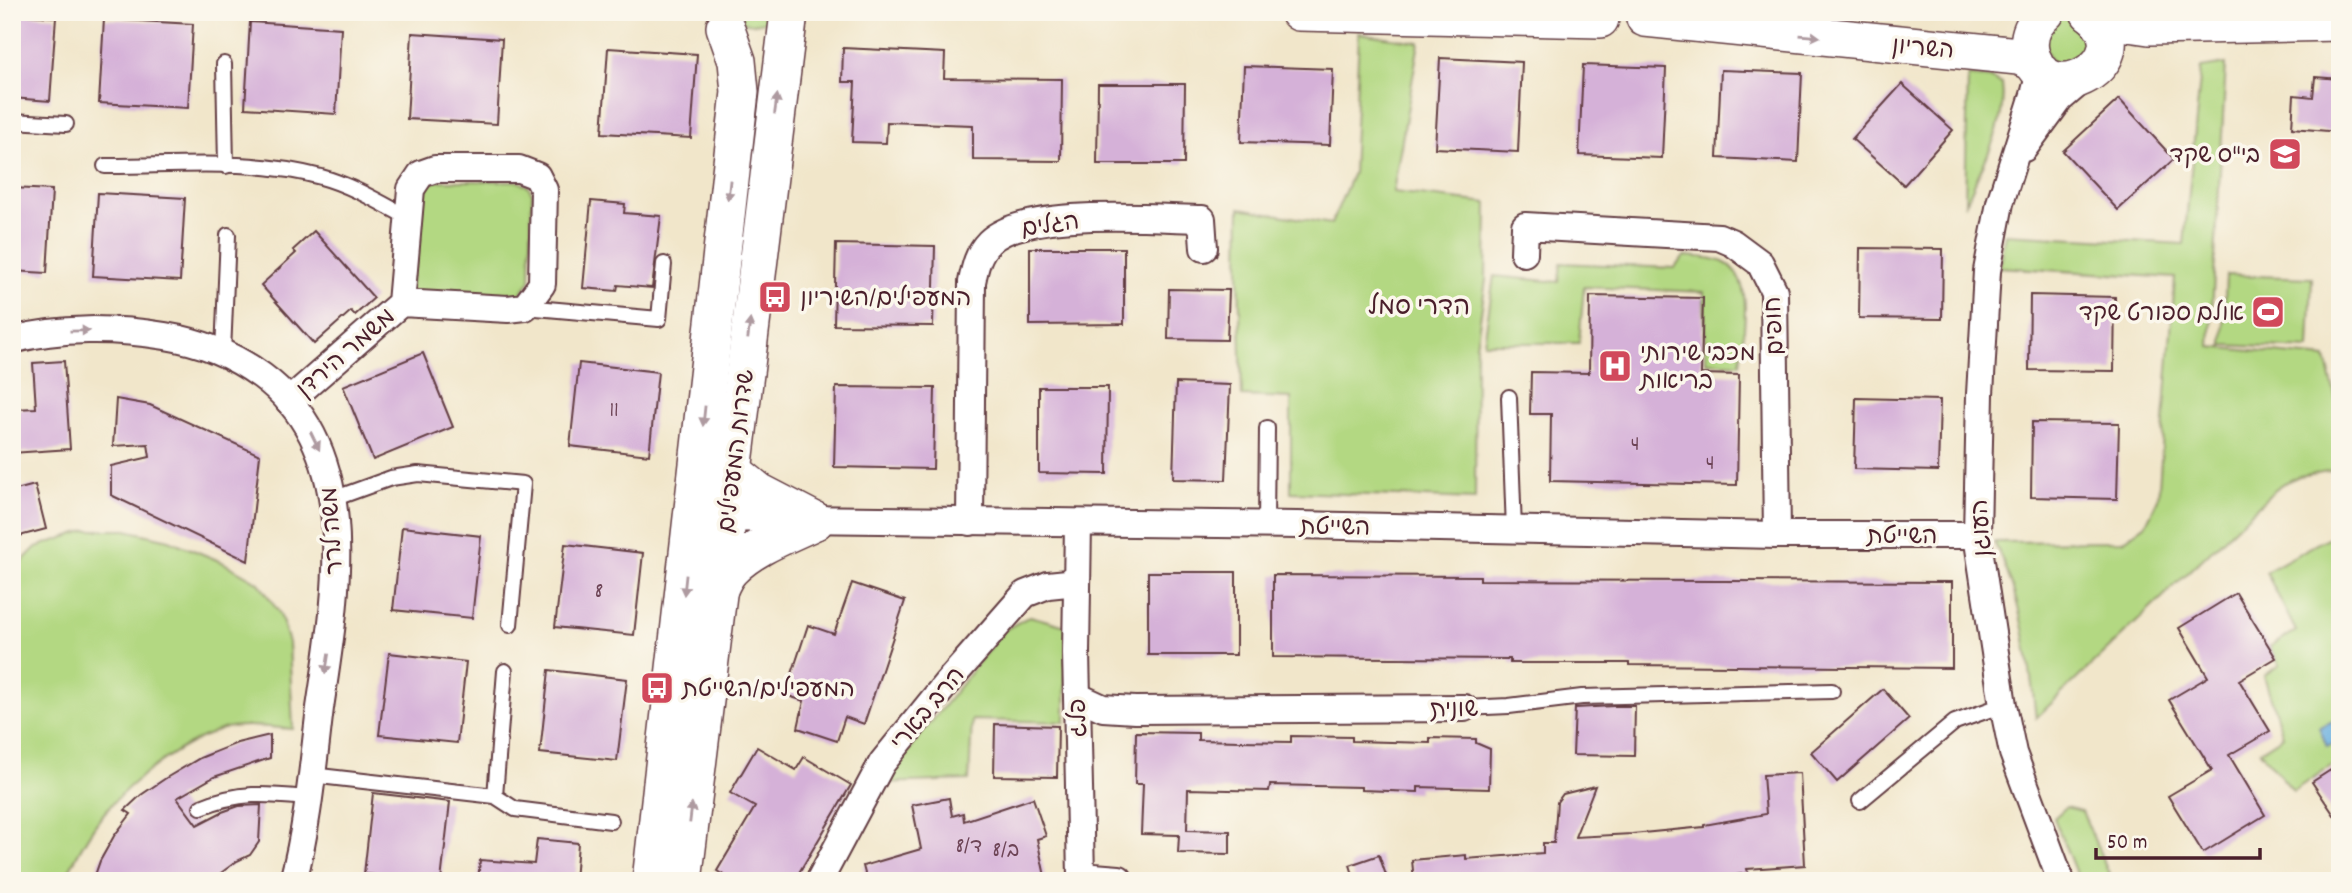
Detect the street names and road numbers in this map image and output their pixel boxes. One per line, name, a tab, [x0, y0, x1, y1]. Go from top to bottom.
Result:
street label: השריון	[1890, 30, 1955, 70]
street label: הגלים	[1019, 206, 1082, 248]
street label: חופים	[1757, 296, 1795, 356]
street label: משמר הירדן	[290, 302, 404, 407]
street label: שדרות המעפילים	[711, 367, 765, 535]
street label: משה לרר	[314, 486, 354, 576]
street label: העוגן	[1965, 498, 2001, 558]
street label: השייטת	[1297, 511, 1371, 547]
street label: השייטת	[1865, 521, 1937, 555]
street label: הרב בארי	[884, 661, 975, 759]
street label: שונית	[1429, 694, 1479, 728]
street label: פלג	[1063, 698, 1097, 738]

